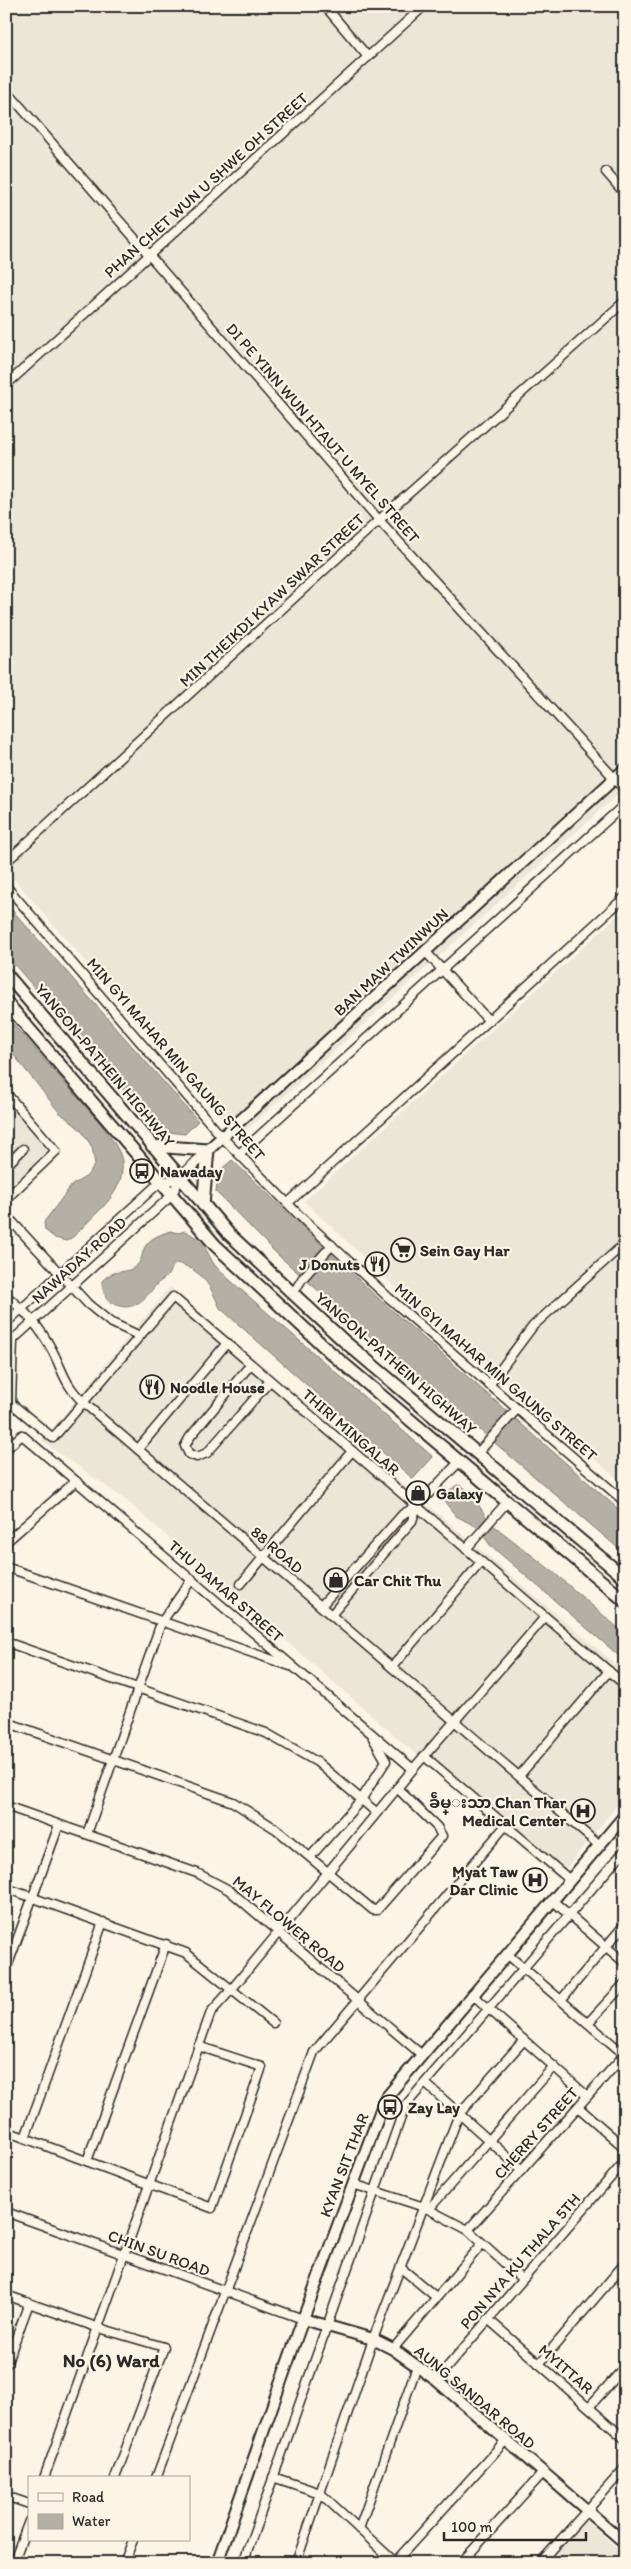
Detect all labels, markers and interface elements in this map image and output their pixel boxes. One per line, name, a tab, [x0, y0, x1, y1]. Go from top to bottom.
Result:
street label: PHAN CHET WUN U SHWE OH STREET	[100, 88, 312, 282]
street label: DI PE YINN WUN HTAUT U MYEL STREET	[222, 319, 424, 547]
street label: MIN THEIKDI KYAW SWAR STREET	[176, 509, 368, 691]
street label: BAN MAW TWINWUN	[330, 904, 452, 1020]
street label: MIN GYI MAHAR MIN GAUNG STREET	[83, 954, 269, 1164]
street label: YANGON-PATHEIN HIGHWAY	[31, 980, 179, 1150]
bus stop icon: Nawaday	[129, 1158, 155, 1184]
place label: Nawaday	[160, 1162, 223, 1182]
street label: NAWADAY ROAD	[28, 1213, 130, 1307]
supermarket icon: Sein Gay Har	[390, 1237, 416, 1263]
place label: Sein Gay Har	[420, 1241, 510, 1261]
restaurant icon: J Donuts	[364, 1251, 390, 1277]
place label: J Donuts	[298, 1255, 360, 1274]
street label: MIN GYI MAHAR MIN GAUNG STREET	[391, 1279, 601, 1465]
street label: YANGON-PATHEIN HIGHWAY	[312, 1288, 480, 1438]
restaurant icon: Noodle House	[139, 1374, 165, 1400]
place label: Noodle House	[170, 1378, 265, 1397]
street label: THIRI MINGALAR	[299, 1385, 404, 1479]
shop icon: Galaxy	[405, 1480, 431, 1506]
place label: Galaxy	[436, 1484, 483, 1504]
street label: 88 ROAD	[247, 1522, 307, 1578]
street label: THU DAMAR STREET	[165, 1536, 287, 1646]
shop icon: Car Chit Thu	[323, 1567, 349, 1593]
place label: Car Chit Thu	[354, 1571, 441, 1590]
place label: ခဵမ္းသာ Chan Thar Medical Center	[429, 1791, 567, 1830]
hospital icon: ခဵမ္းသာ Chan Thar Medical Center	[570, 1798, 596, 1824]
place label: Myat Taw Dar Clinic	[450, 1862, 518, 1899]
hospital icon: Myat Taw Dar Clinic	[522, 1867, 548, 1893]
street label: MAY FLOWER ROAD	[229, 1871, 349, 1977]
street label: CHERRY STREET	[490, 2083, 582, 2183]
bus stop icon: Zay Lay	[377, 2094, 403, 2120]
place label: Zay Lay	[408, 2098, 460, 2118]
street label: KYAN SIT THAR	[315, 2110, 373, 2220]
street label: PON NYA KU THALA 5TH	[456, 2189, 584, 2333]
street label: CHIN SU ROAD	[105, 2226, 213, 2280]
street label: MYITTAR	[535, 2340, 597, 2398]
street label: AUNG SANDAR ROAD	[411, 2341, 539, 2453]
district label: No (6) Ward	[63, 2349, 160, 2372]
legend	[28, 2476, 190, 2542]
text: Road	[72, 2488, 105, 2506]
scale bar	[444, 2509, 586, 2541]
text: Water	[72, 2512, 111, 2530]
text: 100 m	[451, 2518, 493, 2536]

